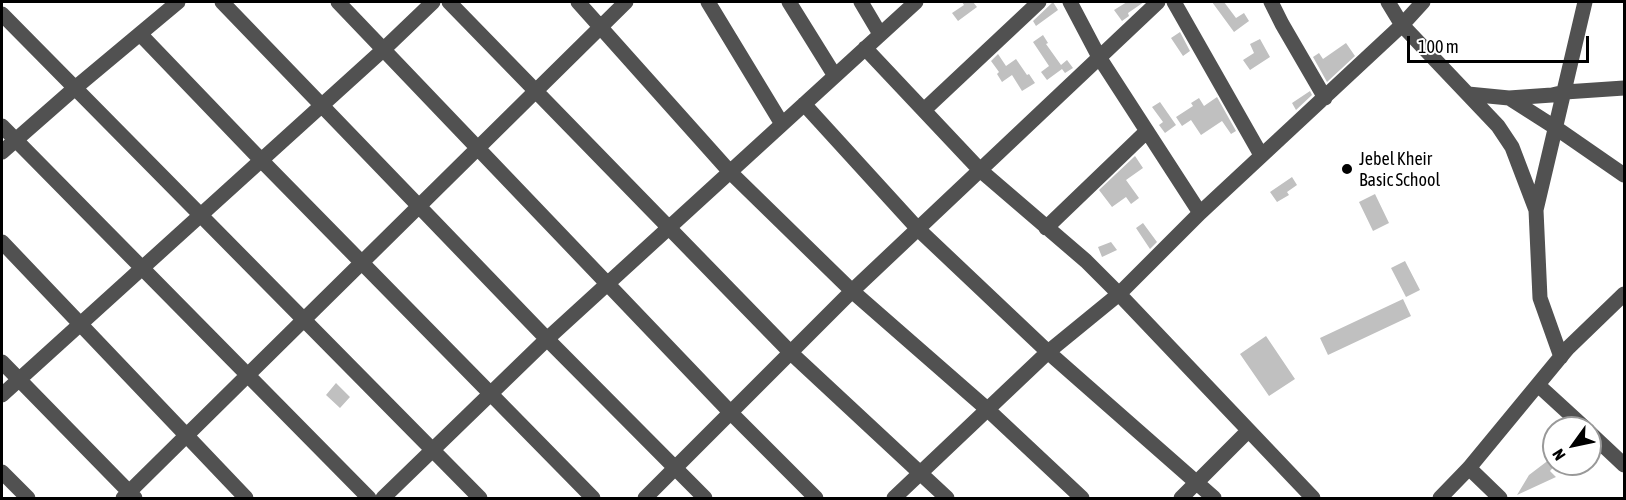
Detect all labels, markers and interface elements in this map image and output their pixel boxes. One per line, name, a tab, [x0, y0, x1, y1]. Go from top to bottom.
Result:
scale bar	[1410, 24, 1592, 62]
text: 100 m	[1418, 36, 1459, 57]
place label: Jebel Kheir Basic School	[1359, 148, 1440, 190]
marker: Jebel Kheir Basic School	[1340, 162, 1354, 176]
north arrow	[1542, 416, 1602, 476]
text: N	[1548, 446, 1569, 464]

